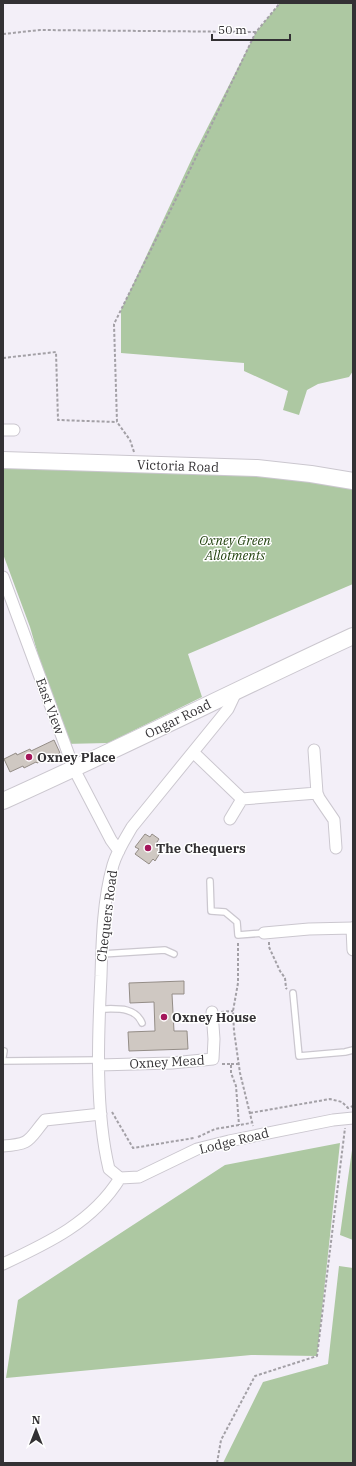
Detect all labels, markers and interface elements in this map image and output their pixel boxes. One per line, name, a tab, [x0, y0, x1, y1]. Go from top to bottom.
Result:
scale bar	[212, 16, 290, 42]
text: 50 m	[218, 22, 247, 37]
street label: Victoria Road	[137, 456, 219, 476]
park label: Oxney Green Allotments	[199, 532, 271, 564]
street label: East View	[32, 675, 68, 737]
street label: Ongar Road	[142, 696, 214, 742]
place label: Oxney Place	[37, 749, 116, 766]
marker: Oxney Place	[24, 752, 34, 762]
place label: The Chequers	[156, 840, 246, 857]
marker: The Chequers	[143, 843, 153, 853]
street label: Chequers Road	[93, 869, 121, 963]
place label: Oxney House	[172, 1009, 256, 1026]
marker: Oxney House	[159, 1012, 169, 1022]
street label: Oxney Mead	[129, 1052, 205, 1072]
street label: Lodge Road	[197, 1124, 271, 1158]
north arrow	[16, 1410, 56, 1450]
text: N	[32, 1413, 41, 1427]

